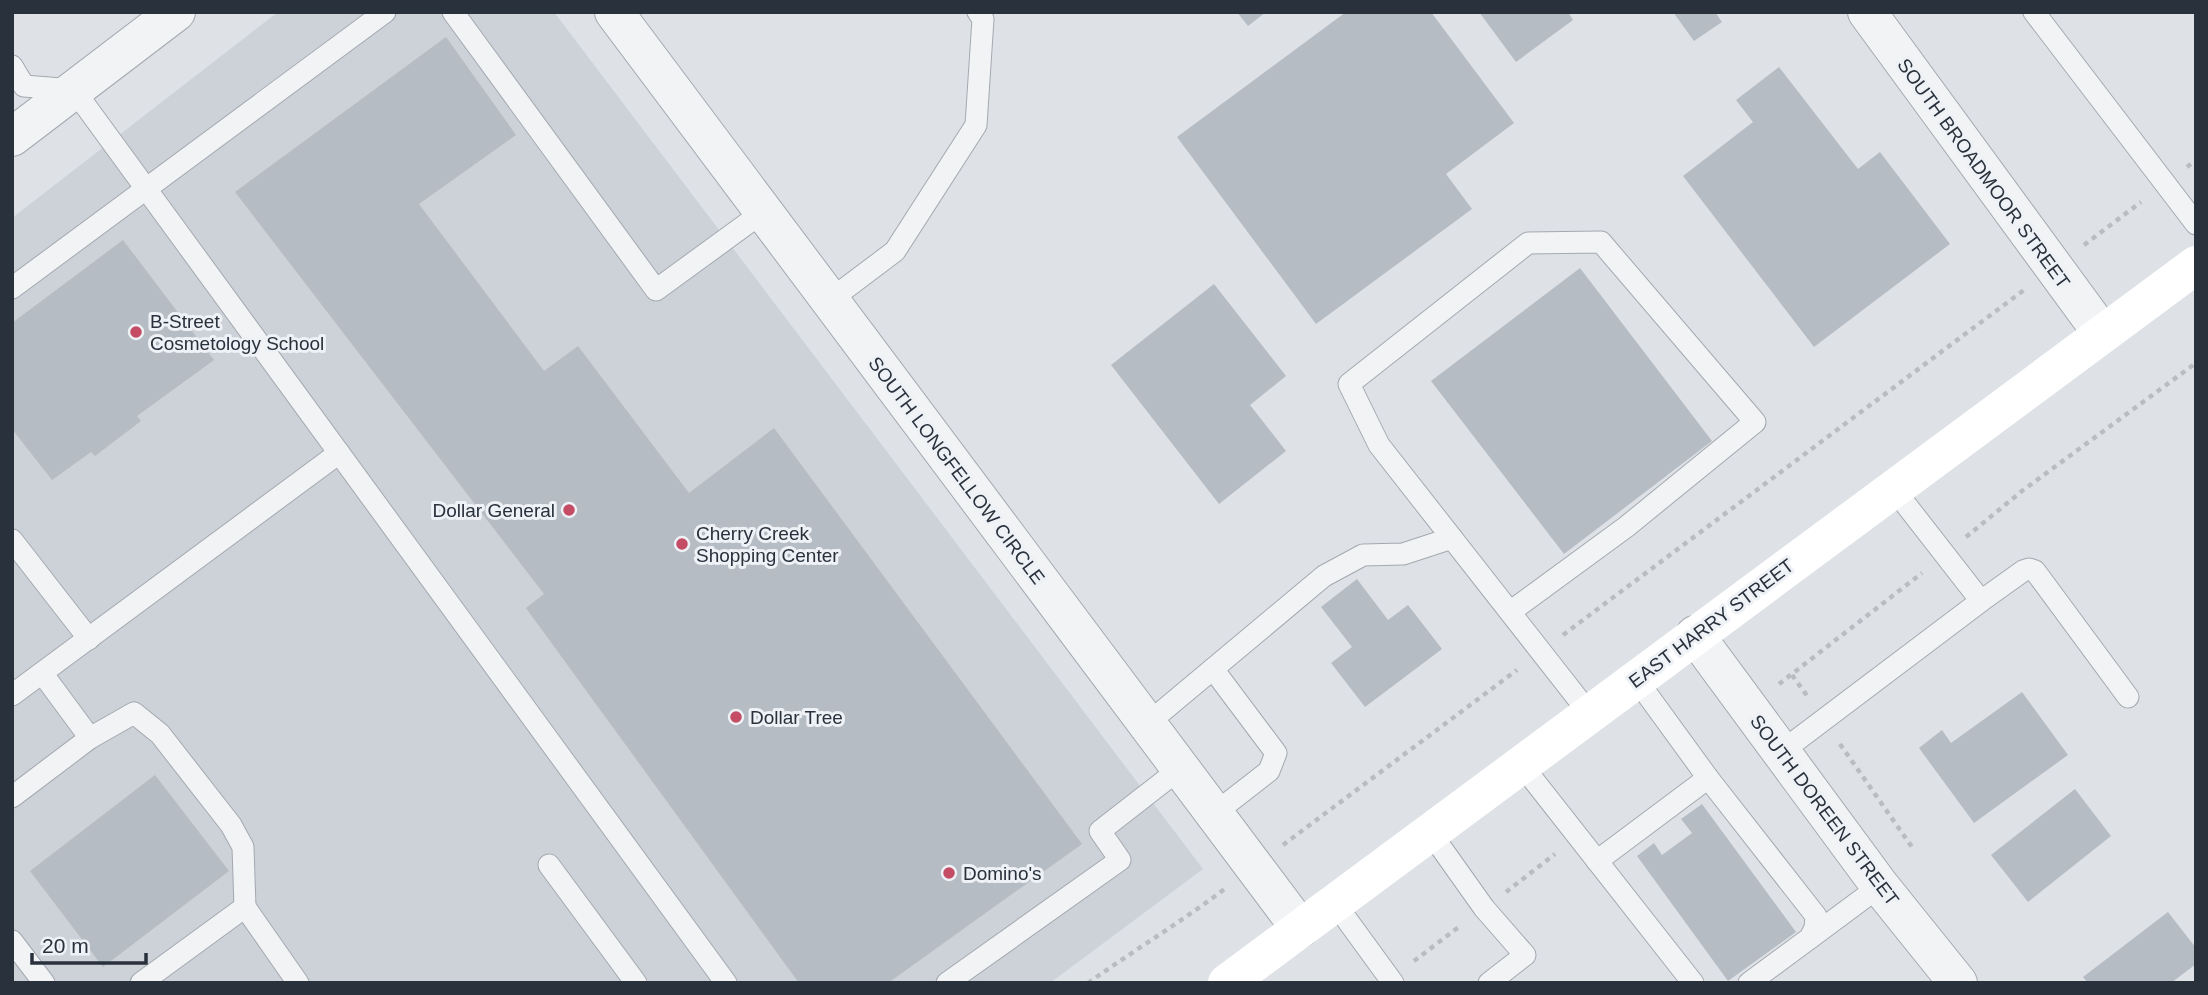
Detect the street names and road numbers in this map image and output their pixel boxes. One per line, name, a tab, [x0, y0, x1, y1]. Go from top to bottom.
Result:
street label: SOUTH BROADMOOR STREET	[1893, 54, 2074, 293]
street label: SOUTH LONGFELLOW CIRCLE	[864, 353, 1049, 588]
street label: EAST HARRY STREET	[1625, 554, 1798, 692]
street label: SOUTH DOREEN STREET	[1746, 711, 1903, 910]

